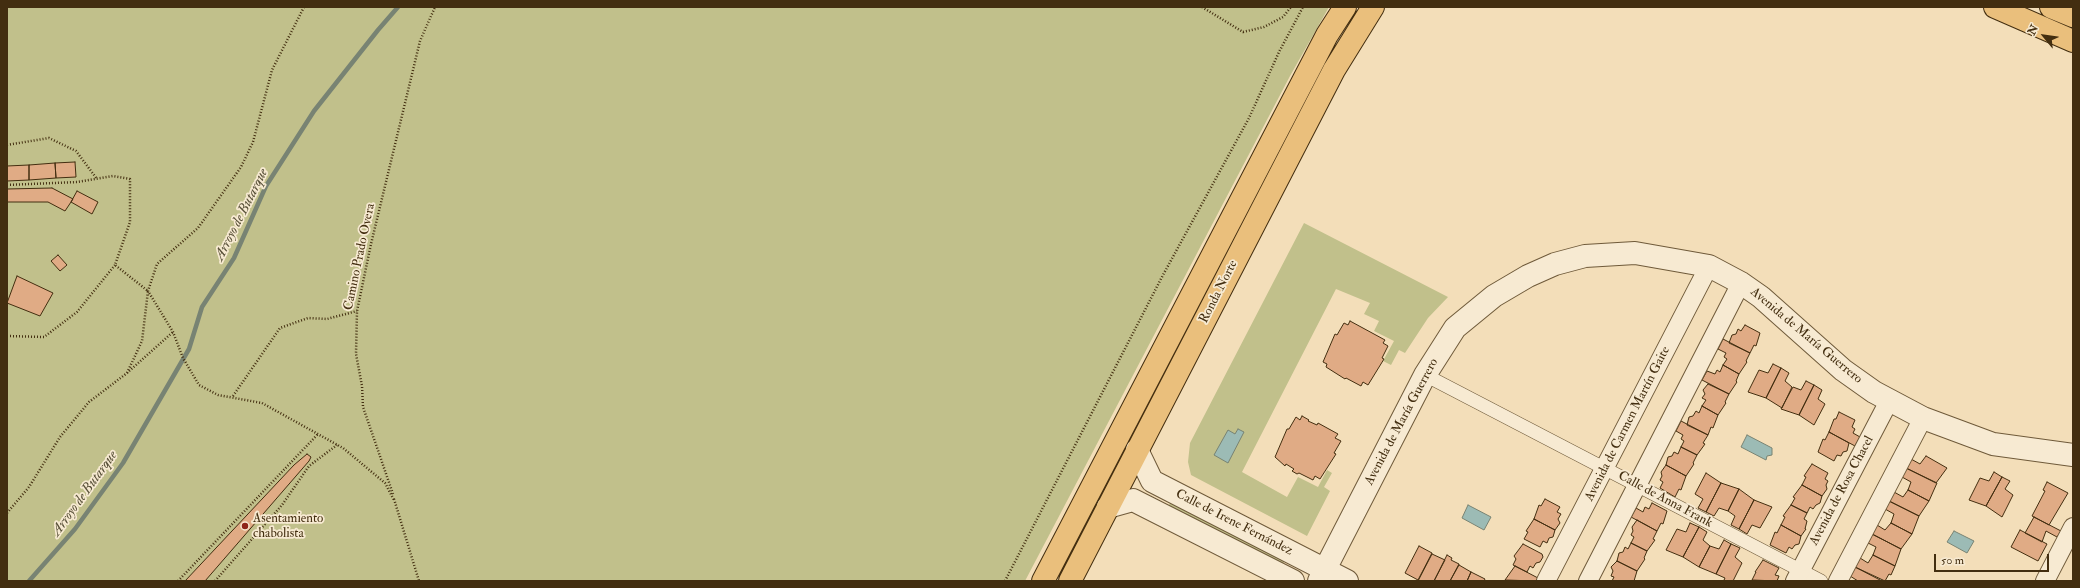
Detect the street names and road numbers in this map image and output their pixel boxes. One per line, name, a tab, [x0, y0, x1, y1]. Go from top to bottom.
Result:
street label: Camino Prado Overa	[341, 202, 379, 312]
street label: Ronda Norte	[1196, 258, 1242, 326]
street label: Avenida de María Guerrero	[1747, 285, 1865, 387]
street label: Avenida de Carmen Martín Gaite	[1582, 344, 1674, 504]
street label: Avenida de María Guerrero	[1362, 356, 1442, 488]
street label: Avenida de Rosa Chacel	[1807, 434, 1877, 548]
street label: Calle de Anna Frank	[1615, 468, 1715, 532]
street label: Calle de Irene Fernández	[1173, 487, 1295, 559]

